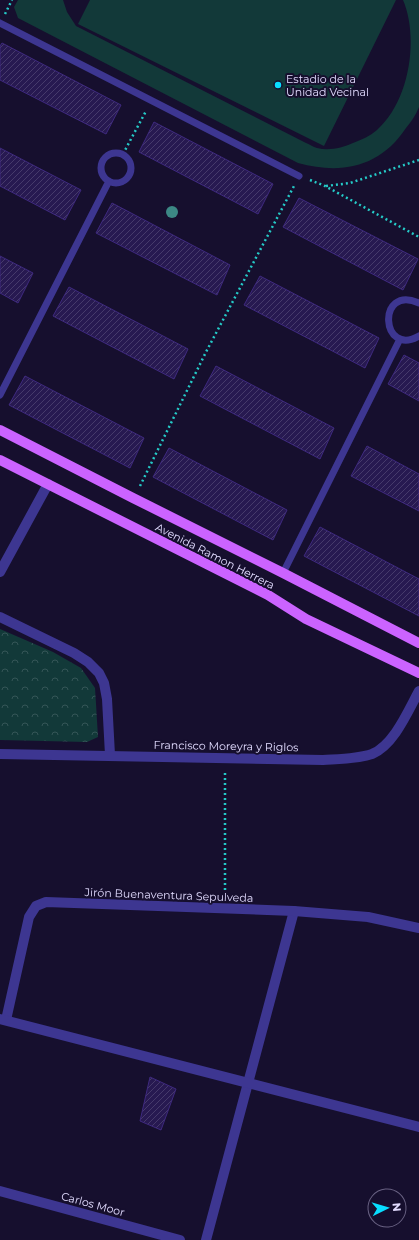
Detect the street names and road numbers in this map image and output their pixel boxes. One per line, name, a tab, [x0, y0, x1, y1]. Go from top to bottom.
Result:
street label: Avenida Ramon Herrera	[153, 520, 277, 592]
street label: Francisco Moreyra y Riglos	[153, 738, 299, 754]
street label: Jirón Buenaventura Sepulveda	[83, 885, 254, 905]
street label: Carlos Moor	[60, 1189, 126, 1219]

